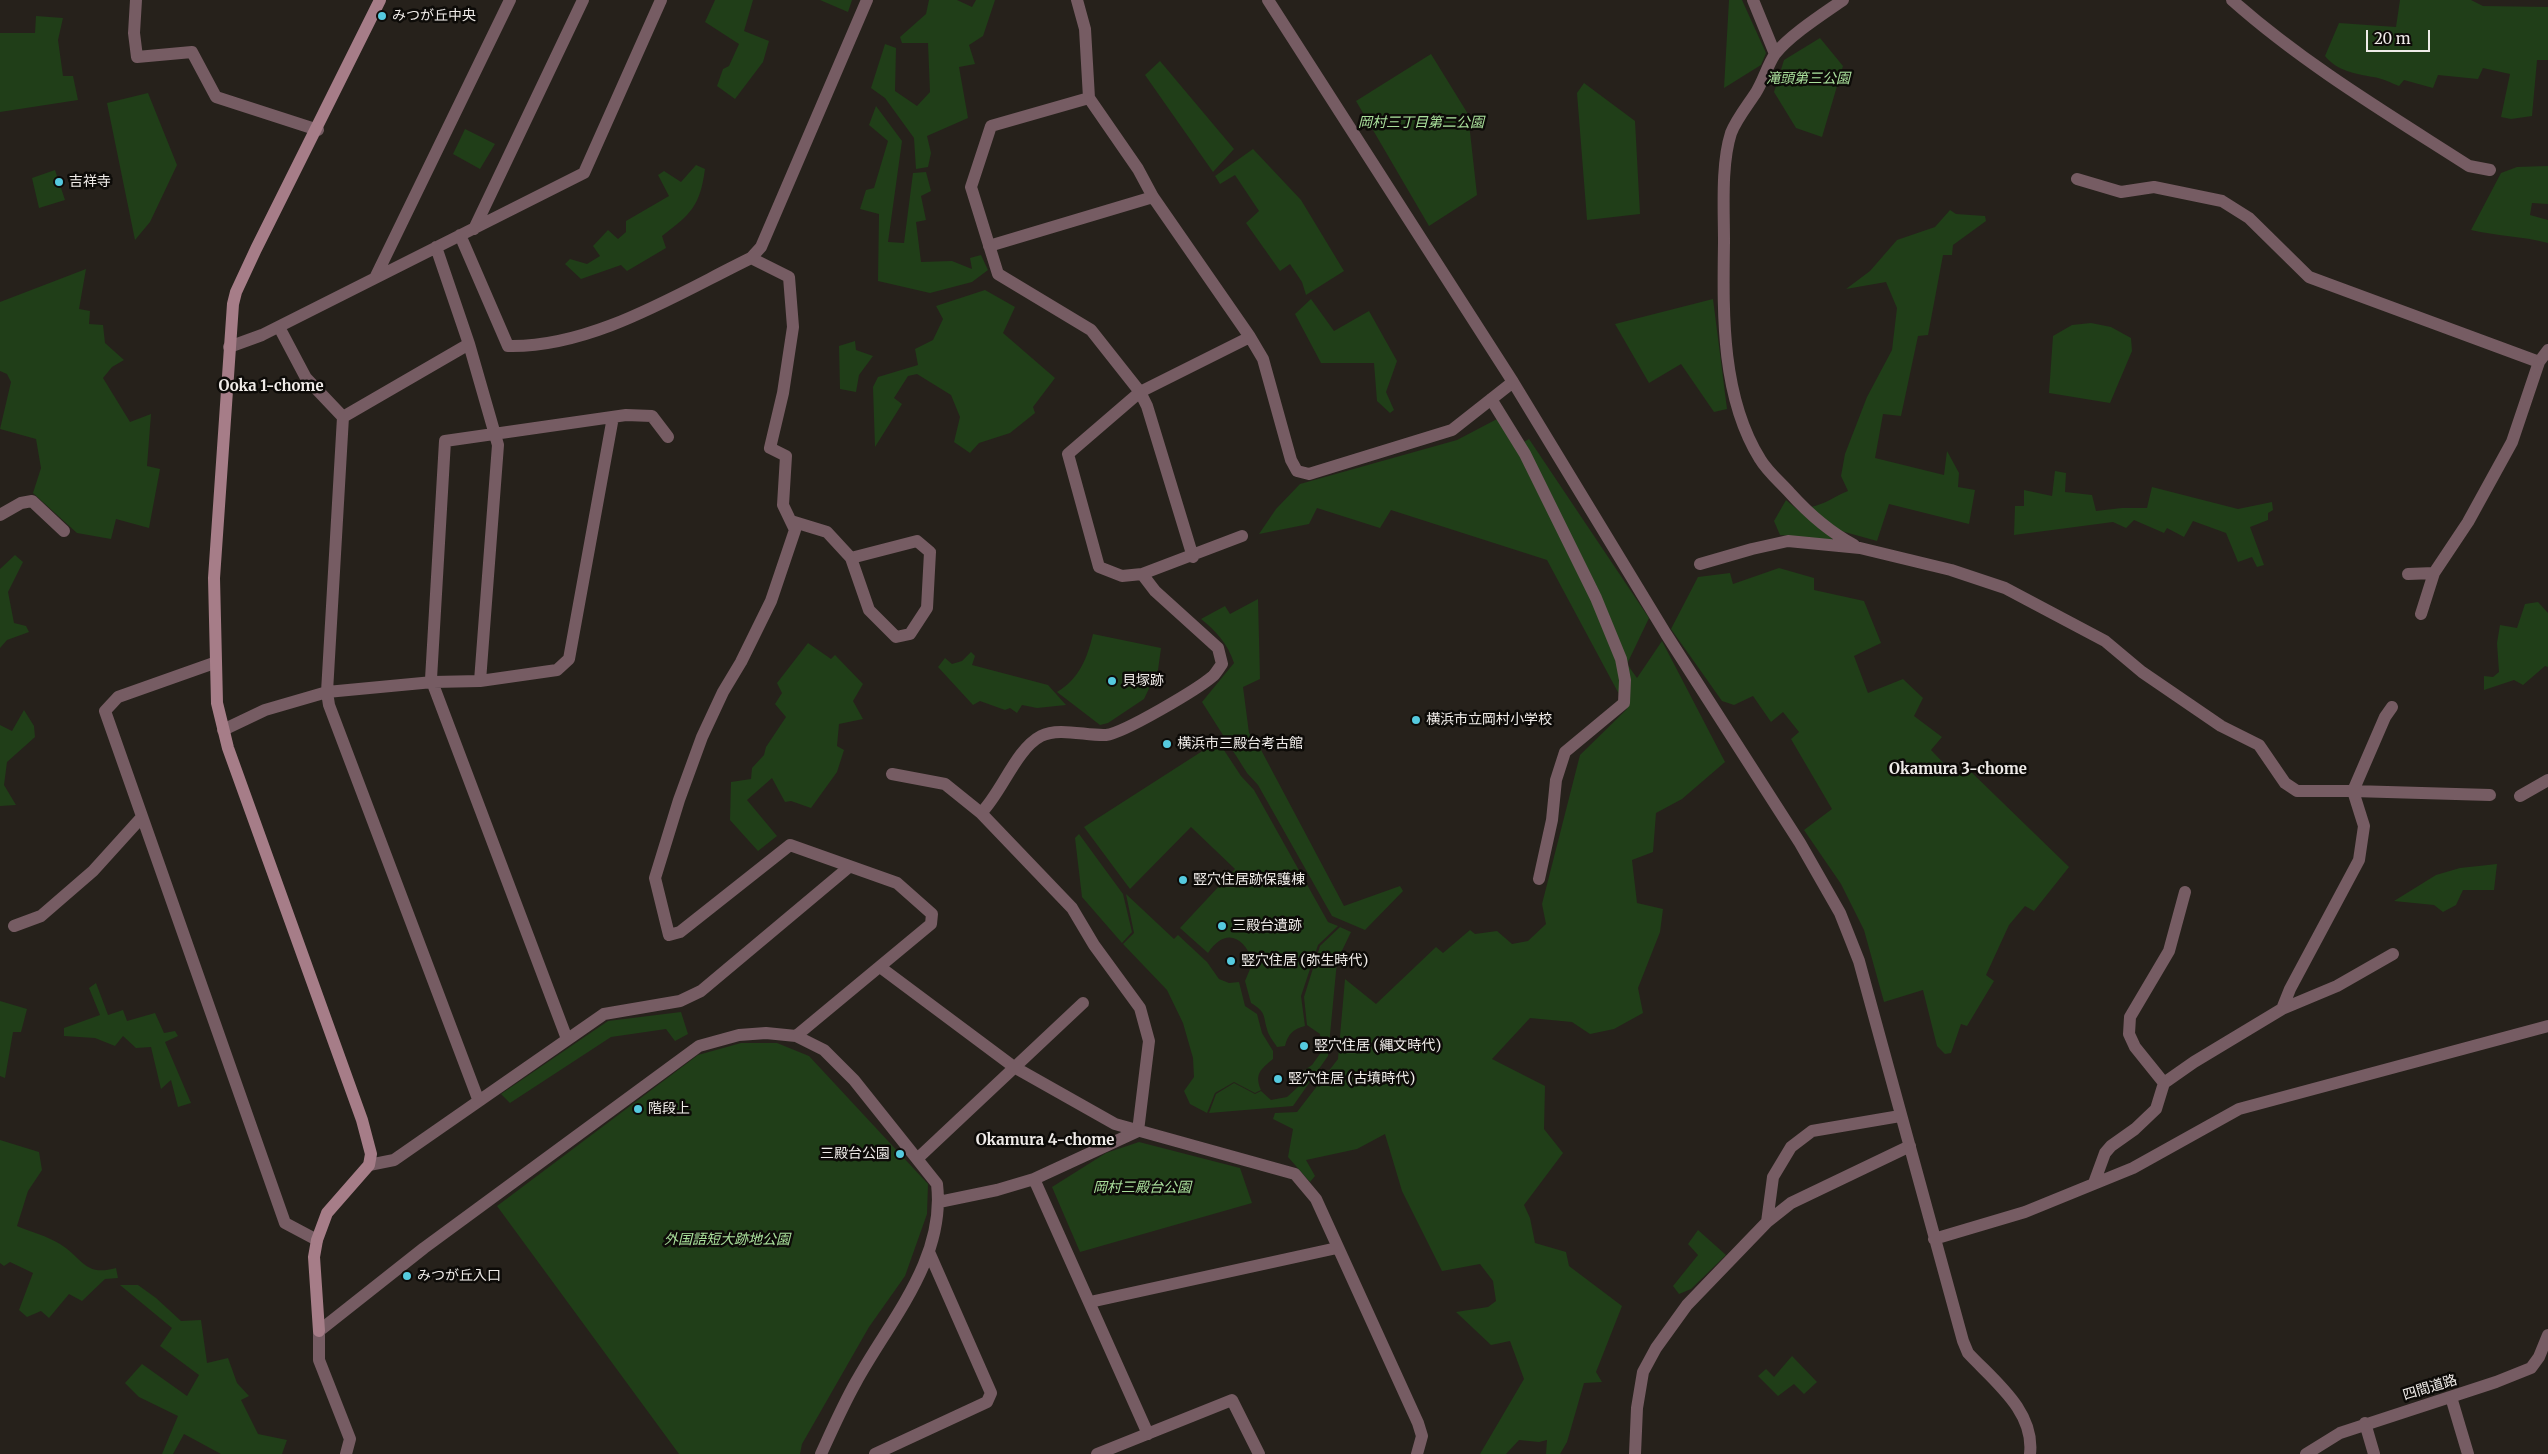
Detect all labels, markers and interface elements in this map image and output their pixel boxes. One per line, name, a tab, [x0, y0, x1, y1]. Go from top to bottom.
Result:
place label: みつが丘中央	[392, 8, 476, 24]
marker: みつが丘中央	[376, 10, 388, 22]
scale bar	[2368, 20, 2432, 52]
text: 20 m	[2374, 29, 2411, 48]
park label: 滝頭第三公園	[1766, 71, 1850, 87]
park label: 岡村三丁目第二公園	[1358, 115, 1484, 131]
place label: 吉祥寺	[69, 174, 111, 190]
marker: 吉祥寺	[53, 176, 65, 188]
district label: Ooka 1-chome	[218, 378, 324, 396]
place label: 貝塚跡	[1122, 673, 1164, 689]
marker: 貝塚跡	[1106, 675, 1118, 687]
place label: 横浜市立岡村小学校	[1426, 712, 1552, 728]
marker: 横浜市立岡村小学校	[1410, 714, 1422, 726]
place label: 横浜市三殿台考古館	[1177, 736, 1303, 752]
marker: 横浜市三殿台考古館	[1161, 738, 1173, 750]
district label: Okamura 3-chome	[1889, 761, 2027, 779]
place label: 竪穴住居跡保護棟	[1193, 872, 1305, 888]
marker: 竪穴住居跡保護棟	[1177, 874, 1189, 886]
place label: 三殿台遺跡	[1232, 918, 1302, 934]
marker: 三殿台遺跡	[1216, 920, 1228, 932]
place label: 竪穴住居 (弥生時代)	[1241, 953, 1368, 969]
marker: 竪穴住居 (弥生時代)	[1225, 955, 1237, 967]
place label: 竪穴住居 (縄文時代)	[1314, 1038, 1441, 1054]
marker: 竪穴住居 (縄文時代)	[1298, 1040, 1310, 1052]
place label: 竪穴住居 (古墳時代)	[1288, 1071, 1415, 1087]
marker: 竪穴住居 (古墳時代)	[1272, 1073, 1284, 1085]
place label: 階段上	[648, 1101, 690, 1117]
marker: 階段上	[632, 1103, 644, 1115]
district label: Okamura 4-chome	[976, 1132, 1114, 1150]
place label: 三殿台公園	[820, 1146, 890, 1162]
marker: 三殿台公園	[894, 1148, 906, 1160]
park label: 岡村三殿台公園	[1093, 1180, 1191, 1196]
park label: 外国語短大跡地公園	[664, 1232, 790, 1248]
place label: みつが丘入口	[417, 1268, 501, 1284]
marker: みつが丘入口	[401, 1270, 413, 1282]
street label: 四間道路	[2401, 1372, 2459, 1404]

